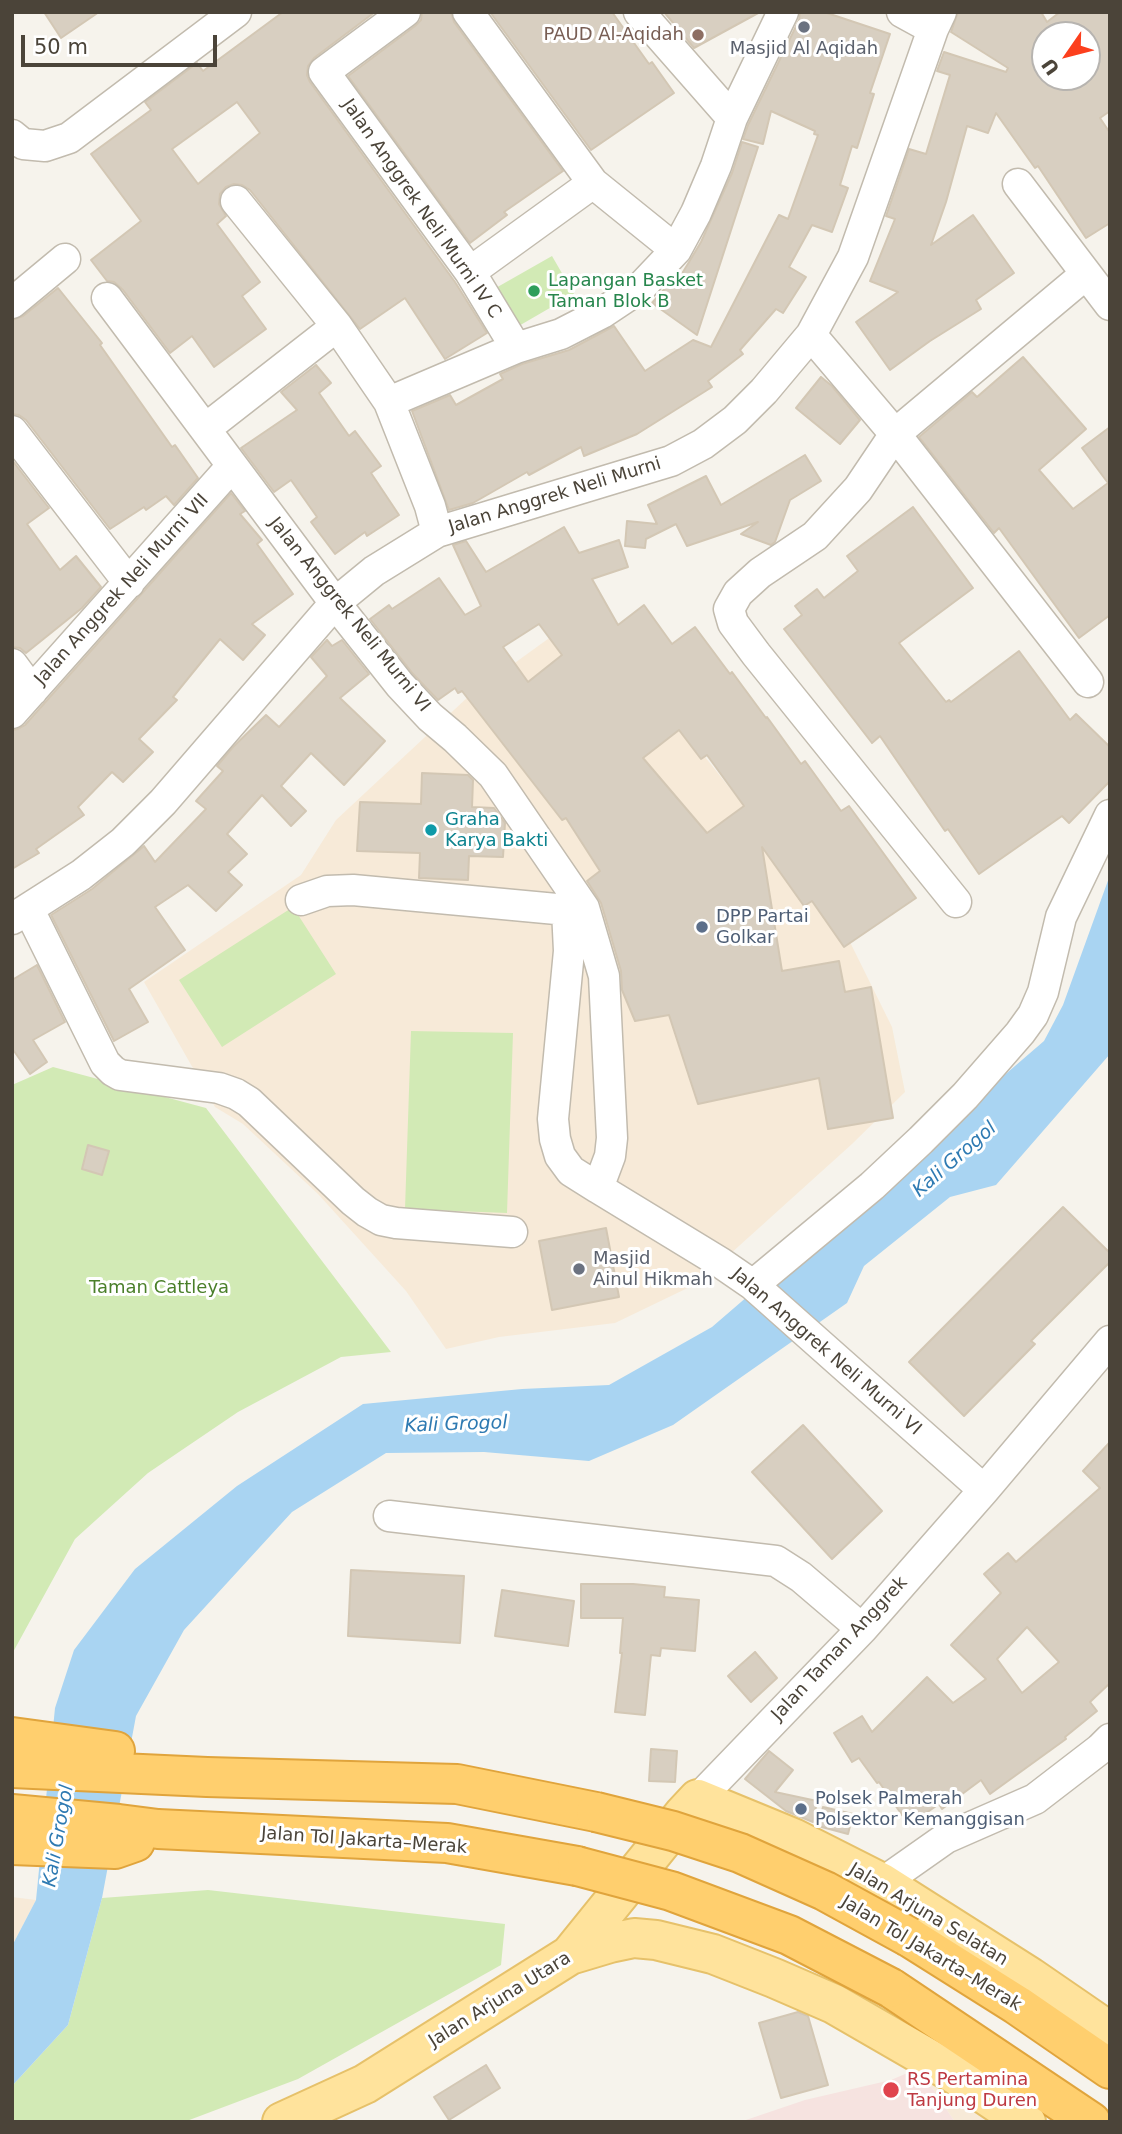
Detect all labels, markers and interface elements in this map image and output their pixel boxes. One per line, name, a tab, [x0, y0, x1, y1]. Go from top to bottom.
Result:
marker: Masjid Al Aqidah	[796, 19, 812, 35]
scale bar	[24, 21, 220, 65]
north arrow	[1031, 21, 1101, 91]
place label: PAUD Al-Aqidah	[544, 24, 684, 46]
marker: PAUD Al-Aqidah	[690, 27, 706, 43]
text: 50 m	[34, 35, 88, 59]
place label: Masjid Al Aqidah	[730, 38, 878, 60]
text: U	[1037, 54, 1064, 80]
street label: Jalan Anggrek Neli Murni IV C	[337, 95, 505, 323]
place label: Lapangan Basket Taman Blok B	[548, 270, 703, 312]
marker: Lapangan Basket Taman Blok B	[526, 283, 542, 299]
street label: Jalan Anggrek Neli Murni	[446, 453, 664, 539]
street label: Jalan Anggrek Neli Murni VII	[30, 490, 214, 690]
street label: Jalan Anggrek Neli Murni VI	[264, 513, 434, 717]
place label: Graha Karya Bakti	[445, 809, 548, 852]
marker: Graha Karya Bakti	[423, 822, 439, 838]
place label: DPP Partai Golkar	[716, 906, 809, 948]
marker: DPP Partai Golkar	[694, 919, 710, 935]
water label: Kali Grogol	[909, 1118, 1001, 1202]
place label: Masjid Ainul Hikmah	[593, 1248, 713, 1290]
marker: Masjid Ainul Hikmah	[571, 1261, 587, 1277]
street label: Jalan Anggrek Neli Murni VI	[727, 1264, 925, 1440]
park label: Taman Cattleya	[89, 1277, 229, 1299]
water label: Kali Grogol	[404, 1412, 508, 1438]
street label: Jalan Taman Anggrek	[768, 1572, 912, 1726]
water label: Kali Grogol	[39, 1783, 79, 1889]
place label: Polsek Palmerah Polsektor Kemanggisan	[815, 1788, 1025, 1830]
marker: Polsek Palmerah Polsektor Kemanggisan	[793, 1801, 809, 1817]
street label: Jalan Tol Jakarta–Merak	[260, 1823, 468, 1859]
street label: Jalan Arjuna Selatan	[845, 1859, 1011, 1971]
street label: Jalan Tol Jakarta–Merak	[837, 1892, 1025, 2016]
street label: Jalan Arjuna Utara	[425, 1948, 575, 2052]
place label: RS Pertamina Tanjung Duren	[907, 2069, 1037, 2112]
marker: RS Pertamina Tanjung Duren	[881, 2080, 901, 2100]

